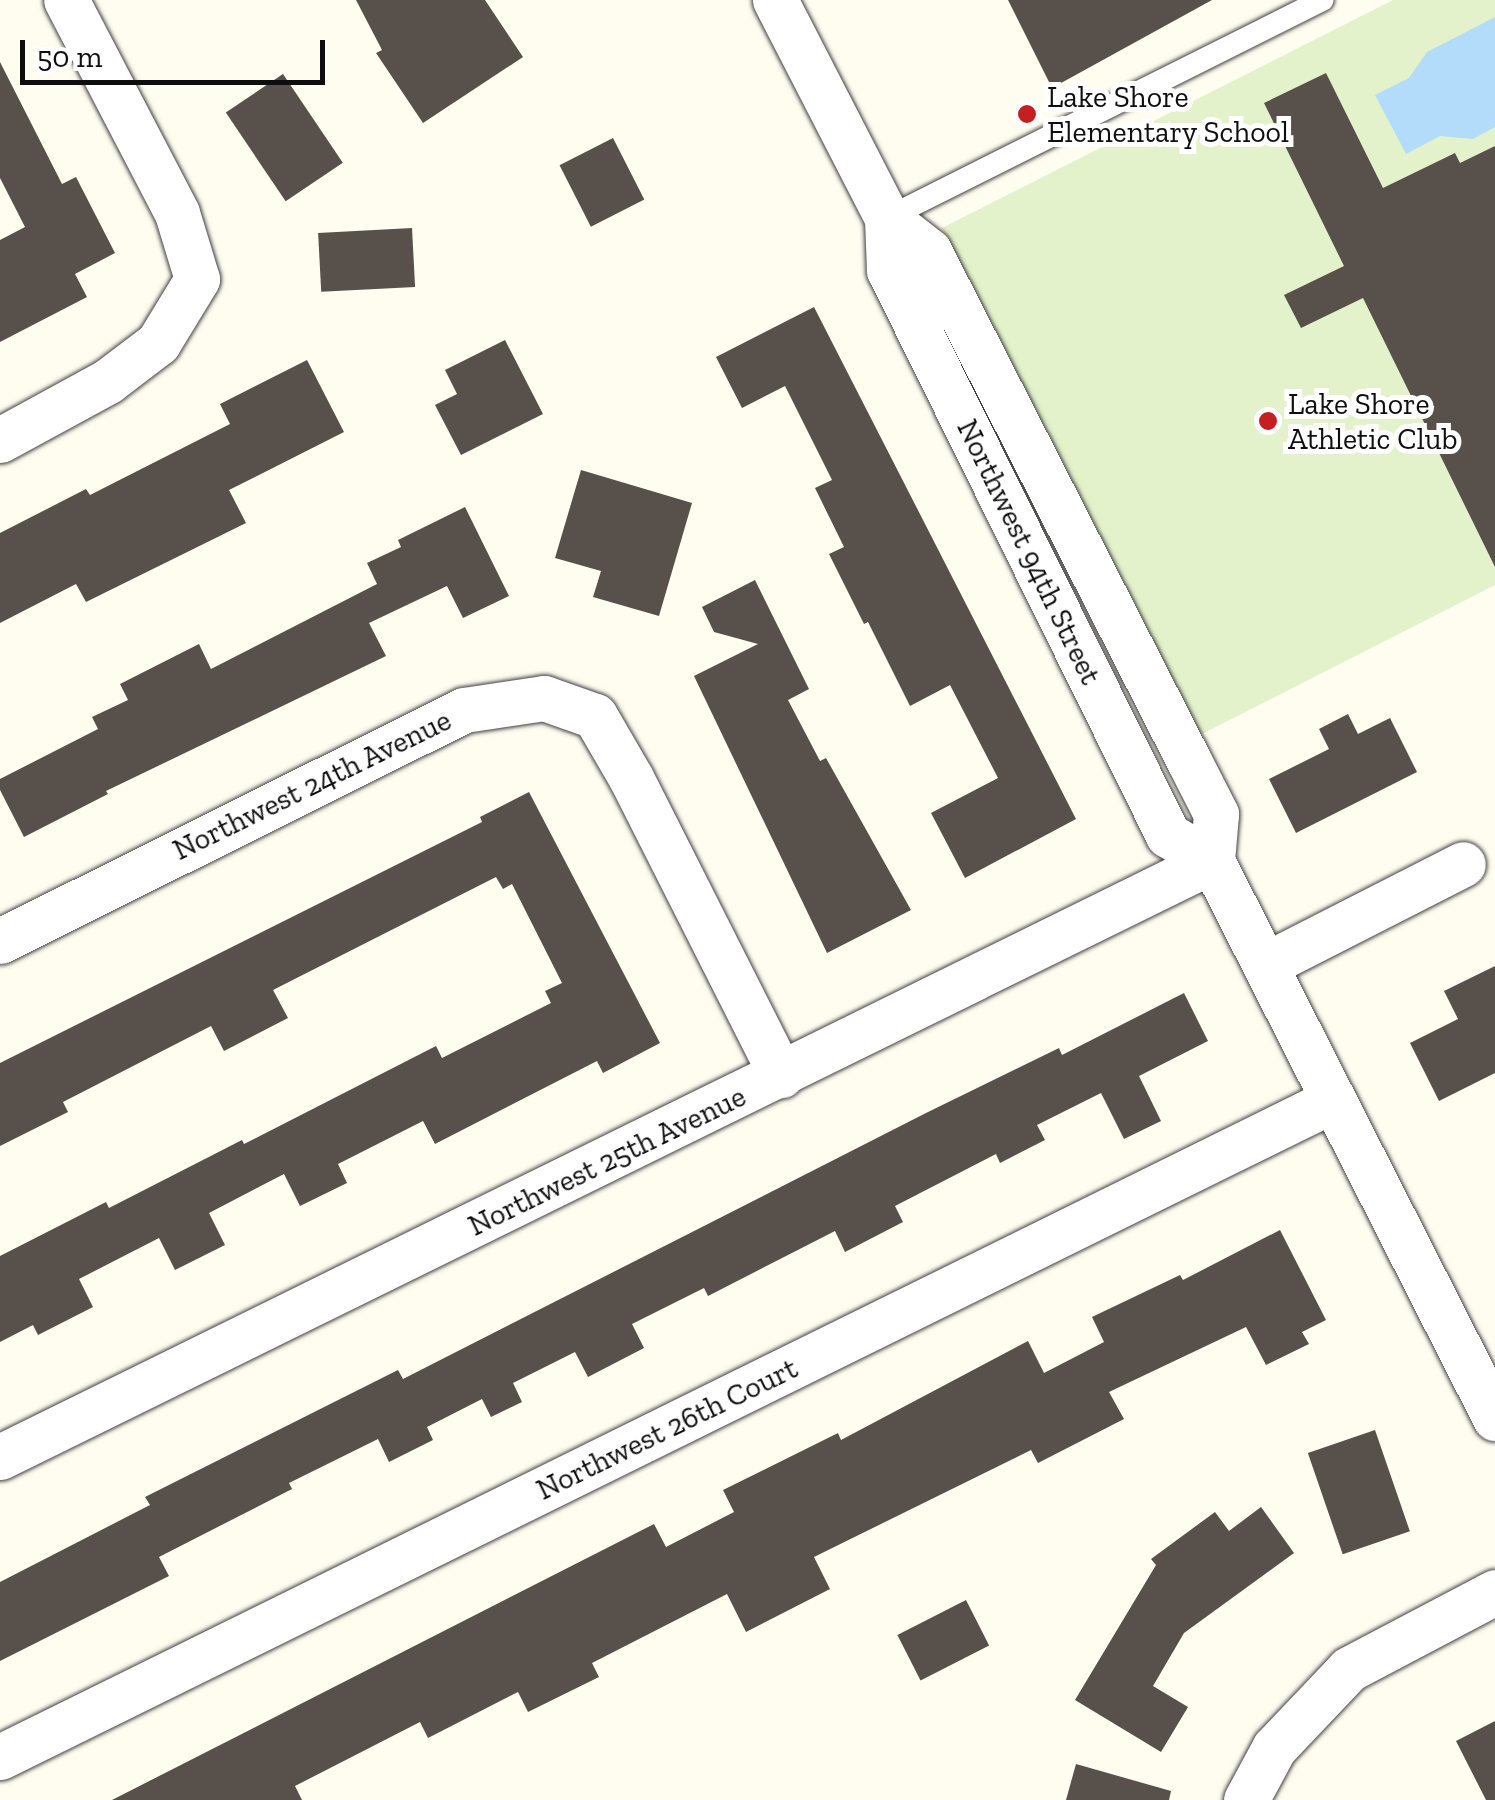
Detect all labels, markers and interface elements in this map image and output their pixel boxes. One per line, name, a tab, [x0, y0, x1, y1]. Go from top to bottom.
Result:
scale bar	[25, 20, 330, 82]
text: 50 m	[37, 39, 102, 75]
place label: Lake Shore Elementary School	[1047, 79, 1290, 150]
marker: Lake Shore Elementary School	[1016, 103, 1038, 125]
place label: Lake Shore Athletic Club	[1288, 386, 1457, 456]
marker: Lake Shore Athletic Club	[1257, 410, 1279, 432]
street label: Northwest 94th Street	[949, 414, 1109, 690]
street label: Northwest 24th Avenue	[167, 702, 457, 868]
street label: Northwest 25th Avenue	[462, 1078, 752, 1244]
street label: Northwest 26th Court	[531, 1350, 803, 1508]

